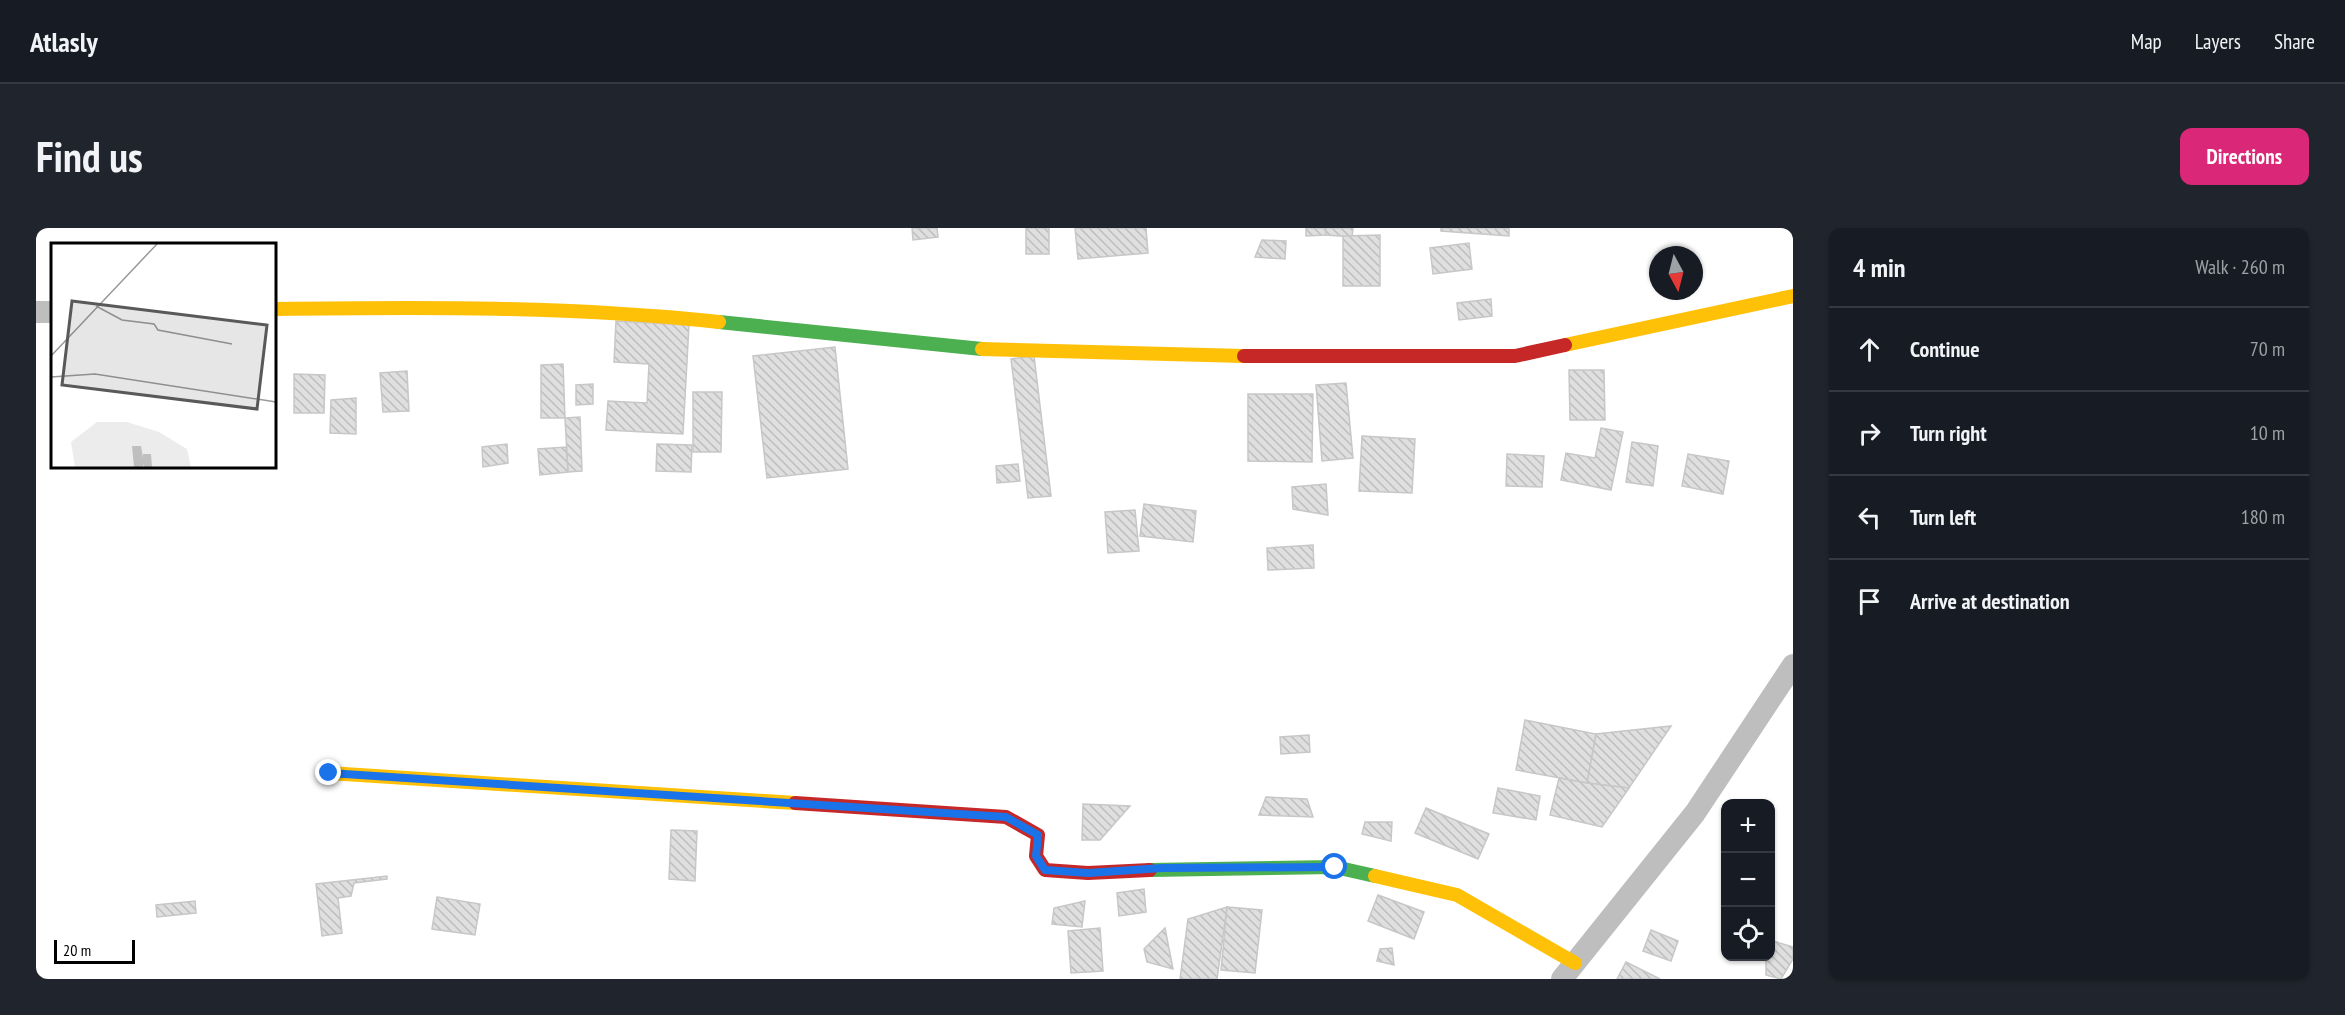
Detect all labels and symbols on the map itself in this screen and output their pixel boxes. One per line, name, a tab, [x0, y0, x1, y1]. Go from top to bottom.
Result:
inset map	[51, 243, 276, 468]
north arrow	[1649, 246, 1703, 300]
route end	[315, 759, 341, 785]
route start	[1321, 853, 1347, 879]
scale bar	[54, 937, 135, 964]

